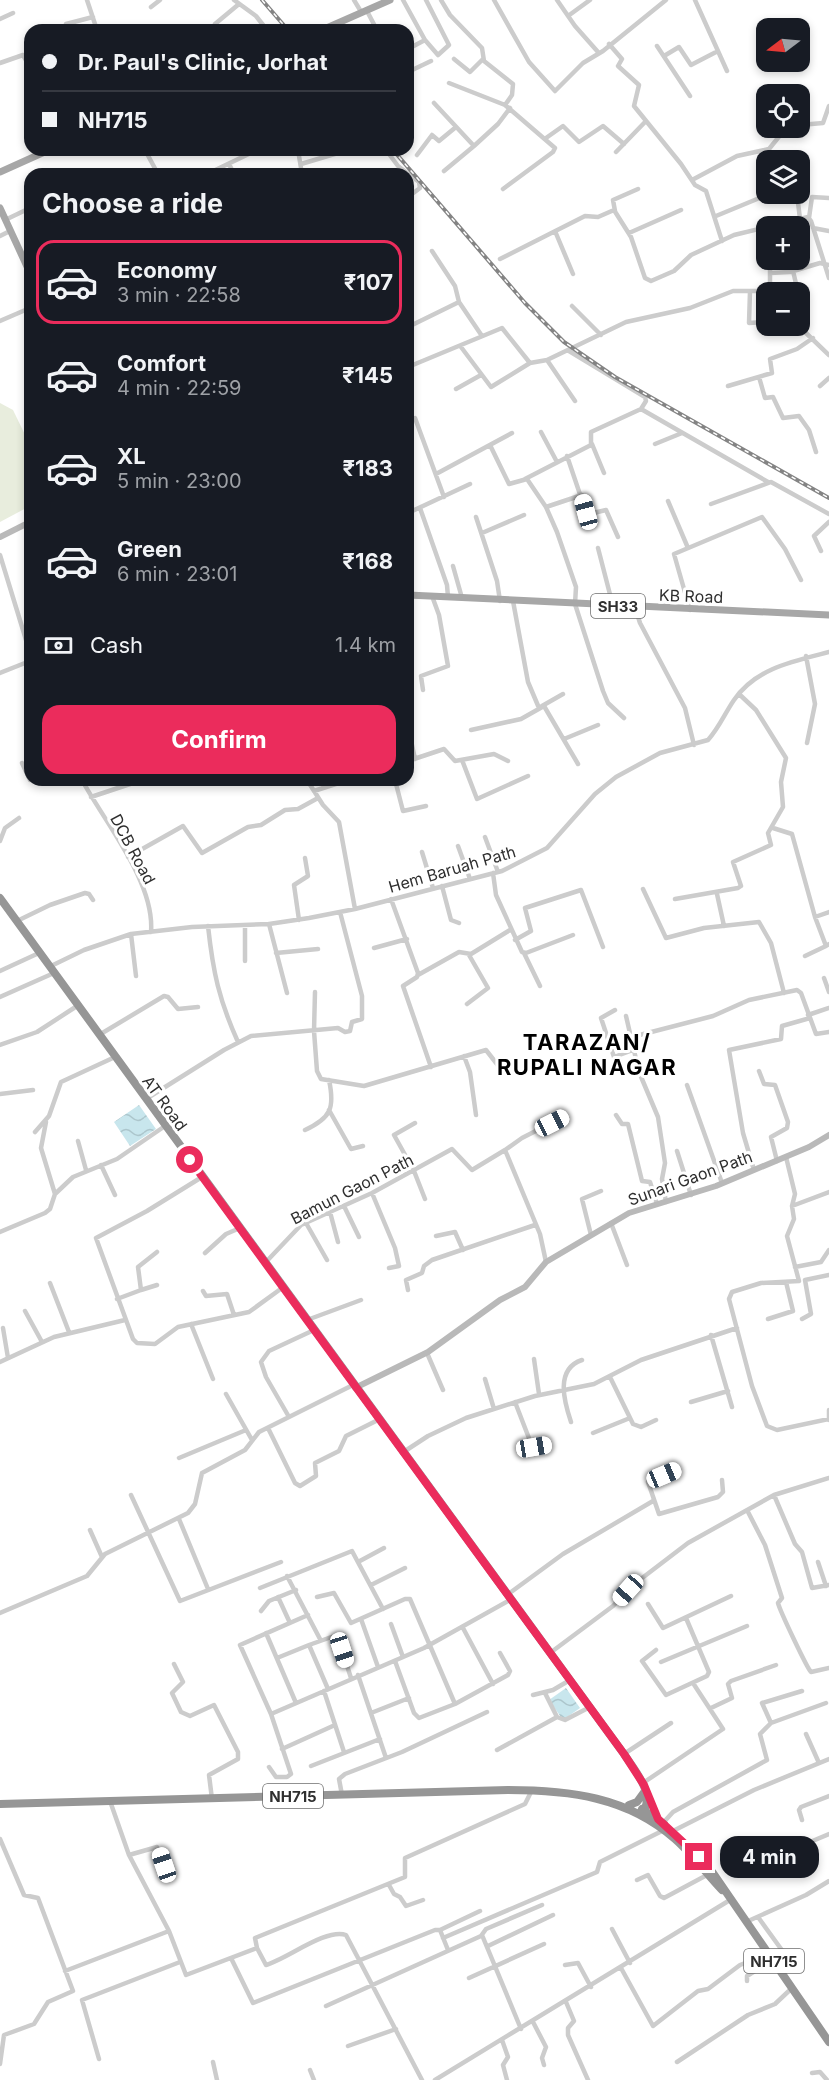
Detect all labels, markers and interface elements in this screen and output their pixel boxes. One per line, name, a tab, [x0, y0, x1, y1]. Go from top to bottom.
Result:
north arrow	[756, 18, 810, 72]
map controls	[756, 18, 810, 336]
text: Dr. Paul's Clinic, Jorhat	[78, 49, 327, 75]
button: locate	[756, 84, 810, 138]
text: NH715	[78, 107, 148, 133]
button: layers	[756, 150, 810, 204]
text: Choose a ride	[42, 187, 223, 220]
button: +	[756, 216, 810, 270]
icon: car	[45, 255, 99, 309]
text: Economy	[117, 257, 217, 283]
text: ₹107	[344, 269, 393, 295]
button: −	[756, 282, 810, 336]
text: 3 min · 22:58	[117, 283, 241, 307]
icon: car	[45, 348, 99, 402]
text: Comfort	[117, 350, 206, 376]
text: ₹145	[342, 362, 393, 388]
text: 4 min · 22:59	[117, 376, 241, 400]
icon: car	[45, 441, 99, 495]
text: XL	[117, 443, 146, 469]
text: ₹183	[342, 455, 393, 481]
text: 5 min · 23:00	[117, 469, 242, 493]
car	[573, 492, 599, 532]
icon: car	[45, 534, 99, 588]
text: Green	[117, 536, 182, 562]
text: ₹168	[342, 548, 393, 574]
text: 6 min · 23:01	[117, 562, 237, 586]
street label: KB Road	[659, 585, 723, 607]
road number: SH33	[591, 594, 645, 618]
icon: cash	[42, 629, 75, 662]
text: Cash	[90, 632, 143, 658]
text: 1.4 km	[335, 633, 396, 657]
button: Confirm	[42, 705, 396, 774]
street label: DCB Road	[106, 810, 160, 888]
street label: Hem Baruah Path	[386, 841, 518, 897]
district label: TARAZAN/ RUPALI NAGAR	[497, 1029, 677, 1080]
street label: AT Road	[138, 1072, 192, 1134]
car	[532, 1107, 572, 1139]
route start	[176, 1146, 203, 1173]
street label: Sunari Gaon Path	[625, 1146, 755, 1210]
street label: Bamun Gaon Path	[287, 1149, 417, 1229]
car	[515, 1435, 553, 1459]
car	[644, 1460, 684, 1490]
car	[609, 1571, 647, 1609]
car	[328, 1630, 356, 1670]
road number: NH715	[263, 1784, 323, 1808]
callout: 4 min	[720, 1836, 819, 1878]
route end	[685, 1843, 712, 1870]
car	[150, 1845, 178, 1885]
text: 4 min	[742, 1845, 797, 1869]
road number: NH715	[744, 1949, 804, 1973]

